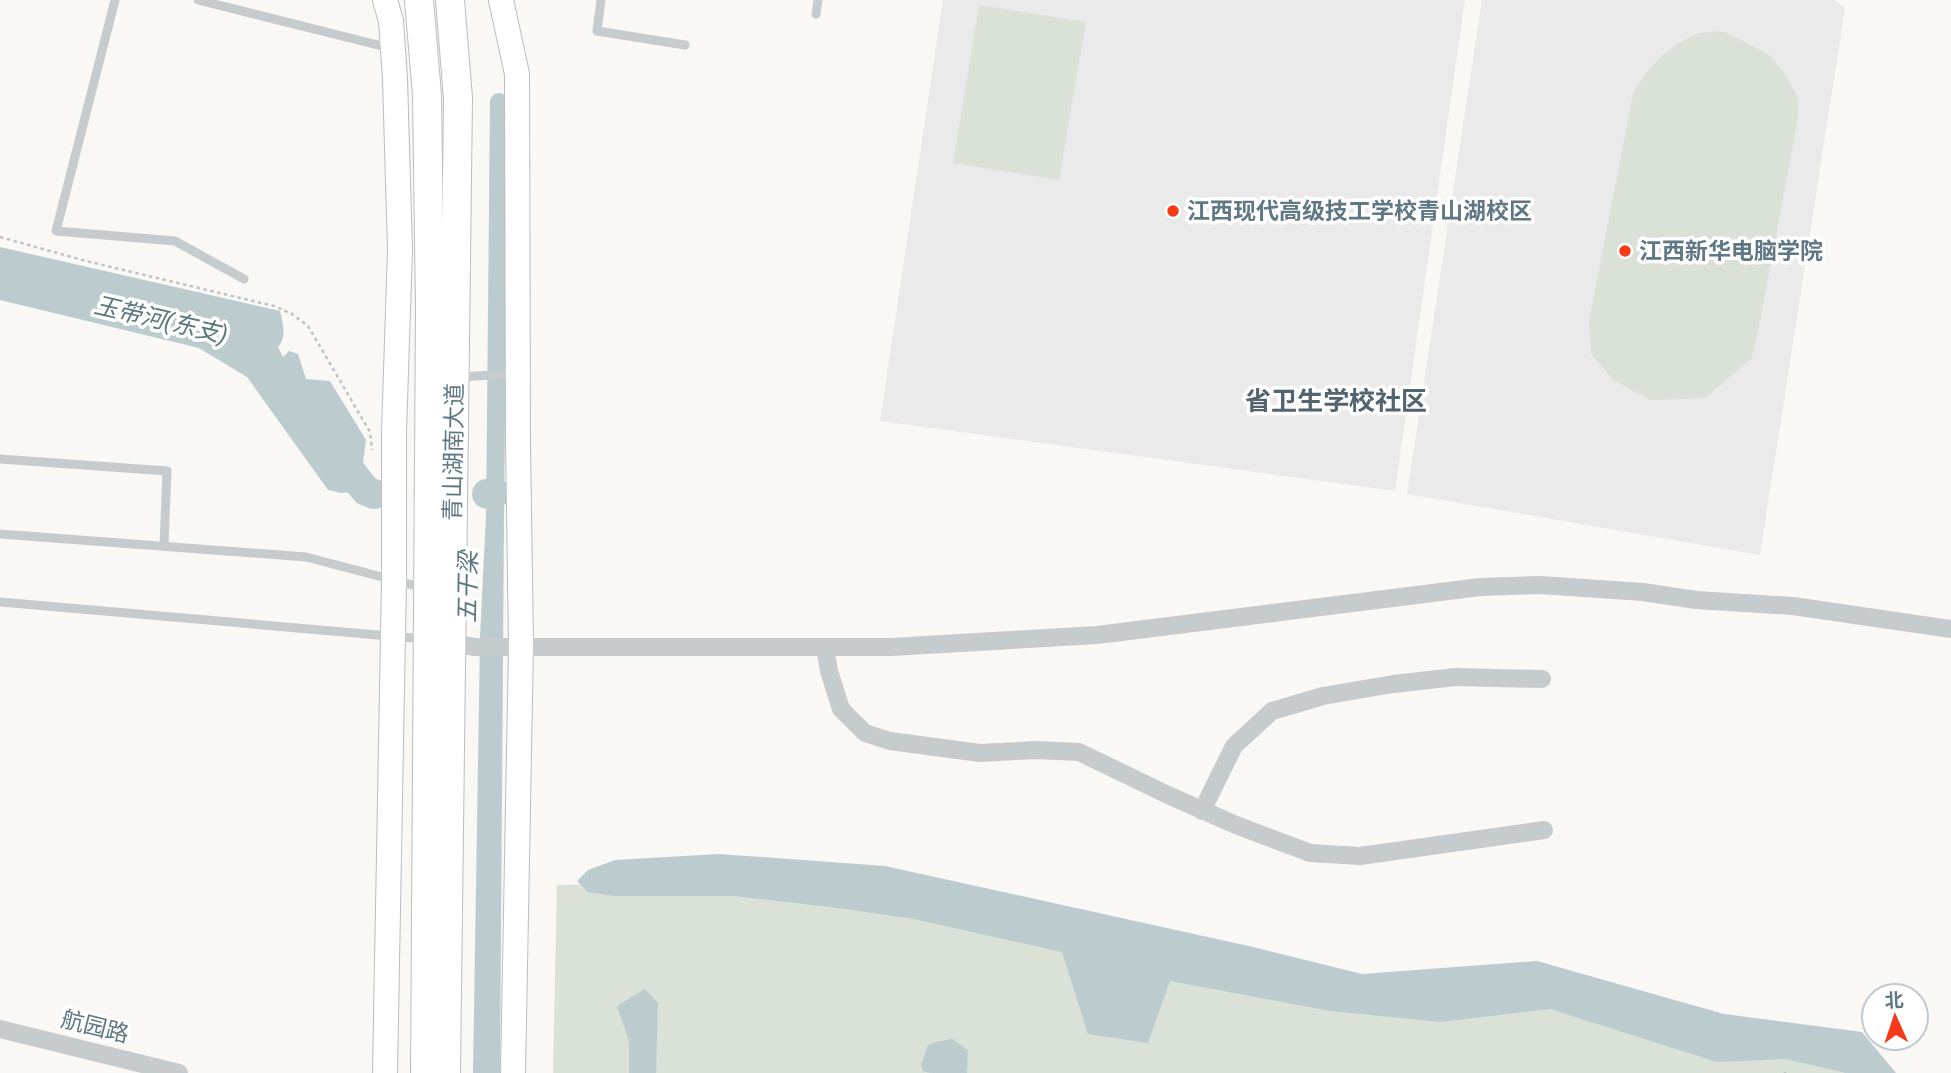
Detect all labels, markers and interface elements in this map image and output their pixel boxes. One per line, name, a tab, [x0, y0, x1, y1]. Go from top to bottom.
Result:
place label: 江西现代高级技工学校青山湖校区	[1187, 198, 1532, 225]
marker: 江西现代高级技工学校青山湖校区	[1165, 203, 1181, 219]
place label: 江西新华电脑学院	[1639, 238, 1823, 265]
marker: 江西新华电脑学院	[1617, 243, 1633, 259]
water label: 玉带河(东支)	[92, 291, 230, 349]
street label: 青山湖南大道	[439, 383, 469, 521]
district label: 省卫生学校社区	[1245, 386, 1427, 416]
water label: 五干梁	[453, 549, 483, 623]
north arrow	[1860, 982, 1930, 1052]
text: 北	[1884, 989, 1904, 1013]
street label: 航园路	[58, 1006, 132, 1048]

